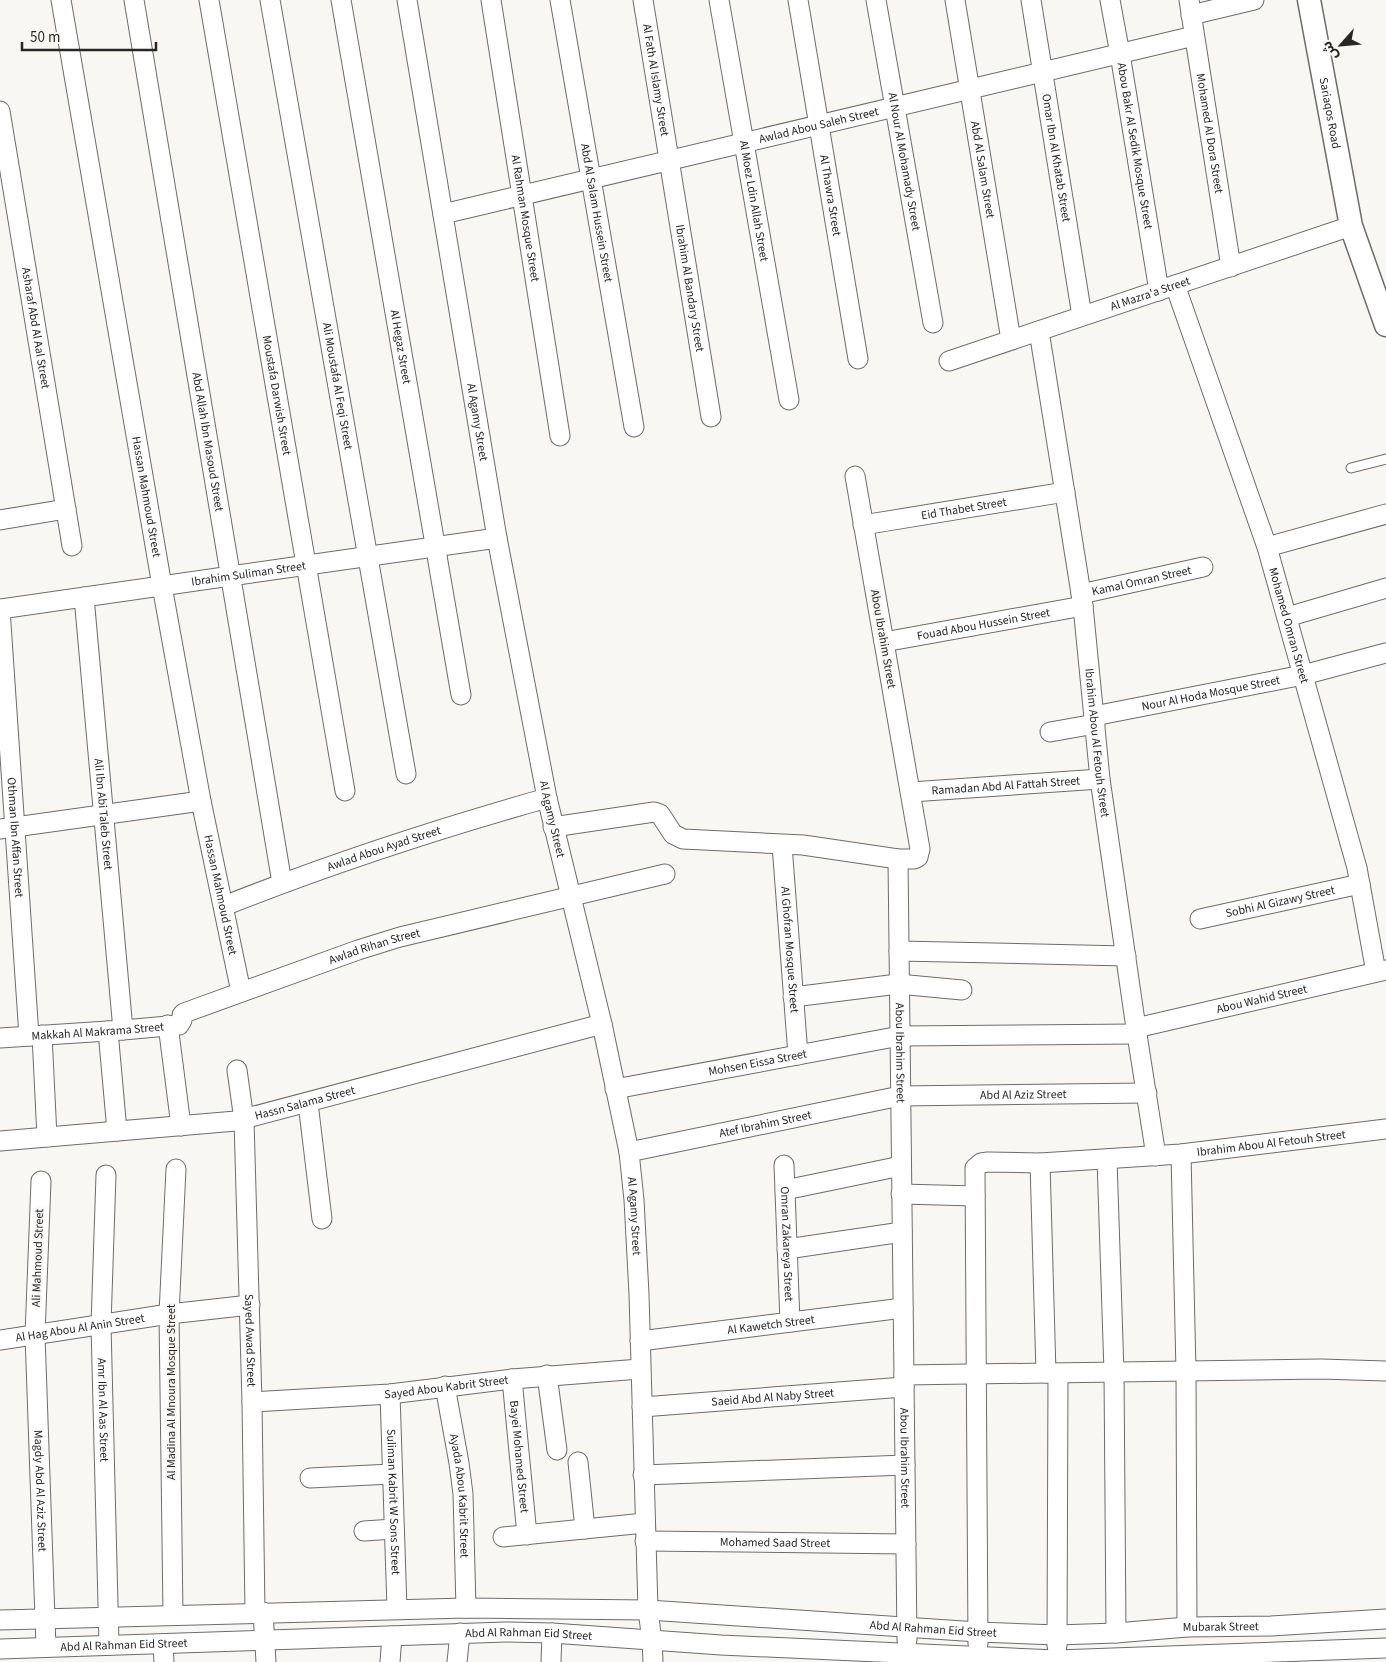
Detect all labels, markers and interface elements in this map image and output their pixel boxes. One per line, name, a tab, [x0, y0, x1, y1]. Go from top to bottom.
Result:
scale bar	[22, 20, 156, 52]
north arrow	[1316, 20, 1366, 70]
street label: Al Fath Al Islamy Street	[638, 22, 674, 137]
text: 50 m	[30, 27, 60, 48]
text: ش	[1317, 37, 1344, 64]
street label: Abou Bakr Al Sedik Mosque Street	[1113, 61, 1157, 230]
street label: Mohamed Al Dora Street	[1192, 72, 1228, 195]
street label: Sariaqos Road	[1315, 76, 1345, 150]
street label: Al Nour Al Mohamady Street	[884, 91, 925, 232]
street label: Omar Ibn Al Khatab Street	[1038, 93, 1075, 223]
street label: Awlad Abou Saleh Street	[757, 103, 880, 147]
street label: Abd Al Salam Street	[967, 120, 999, 220]
street label: Al Moez Ldin Allah Street	[735, 139, 773, 263]
street label: Abd Al Salam Hussein Street	[577, 142, 617, 284]
street label: Al Thawra Street	[815, 153, 846, 237]
street label: Al Rahman Mosque Street	[507, 154, 544, 283]
street label: Ibrahim Al Bandary Street	[671, 223, 709, 353]
street label: Asharaf Abd Al Aal Street	[17, 266, 54, 390]
street label: Al Mazra'a Street	[1108, 272, 1192, 315]
street label: Al Hegaz Street	[386, 308, 416, 385]
street label: Ali Moustafa Al Feqi Street	[318, 321, 357, 451]
street label: Moustafa Darwish Street	[258, 334, 296, 457]
street label: Abd Allah Ibn Masoud Street	[188, 371, 228, 513]
street label: Al Agamy Street	[463, 382, 492, 462]
street label: Hassan Mahmoud Street	[128, 435, 165, 558]
street label: Eid Thabet Street	[920, 493, 1008, 524]
street label: Ibrahim Suliman Street	[190, 557, 307, 590]
street label: Kamal Omran Street	[1090, 561, 1193, 600]
street label: Mohamed Omran Street	[1265, 565, 1313, 685]
street label: Abou Ibrahim Street	[866, 588, 900, 690]
street label: Fouad Abou Hussein Street	[915, 604, 1051, 644]
street label: Ibrahim Abou Al Fetouh Street	[1081, 667, 1114, 818]
street label: Nour Al Hoda Mosque Street	[1140, 671, 1281, 715]
street label: Ali Ibn Abi Taleb Street	[90, 758, 117, 871]
street label: Ramadan Abd Al Fattah Street	[931, 772, 1081, 799]
street label: Othman Ibn Affan Street	[3, 777, 28, 898]
street label: Al Agamy Street	[535, 779, 570, 859]
street label: Awlad Abou Ayad Street	[325, 822, 443, 875]
street label: Hassan Mahmoud Street	[200, 833, 242, 957]
street label: Sobhi Al Gizawy Street	[1224, 881, 1336, 922]
street label: Al Ghofran Mosque Street	[777, 886, 803, 1014]
street label: Awlad Rihan Street	[326, 924, 422, 968]
street label: Abou Wahid Street	[1215, 980, 1309, 1018]
street label: Abou Ibrahim Street	[891, 1003, 909, 1103]
street label: Makkah Al Makrama Street	[31, 1018, 165, 1044]
street label: Mohsen Eissa Street	[707, 1045, 808, 1080]
street label: Hassn Salama Street	[253, 1081, 357, 1124]
street label: Abd Al Aziz Street	[980, 1085, 1067, 1104]
street label: Atef Ibrahim Street	[717, 1106, 813, 1142]
street label: Ibrahim Abou Al Fetouh Street	[1196, 1126, 1347, 1161]
street label: Al Agamy Street	[623, 1176, 645, 1256]
street label: Omran Zakareya Street	[776, 1186, 798, 1302]
street label: Ali Mahmoud Street	[28, 1209, 48, 1307]
street label: Sayed Awad Street	[240, 1294, 260, 1387]
street label: Al Madina Al Mnoura Mosque Street	[163, 1304, 180, 1480]
street label: Al Hag Abou Al Anin Street	[14, 1309, 146, 1346]
street label: Al Kawetch Street	[726, 1311, 816, 1338]
street label: Amr Ibn Al Aas Street	[93, 1358, 113, 1462]
street label: Sayed Abou Kabrit Street	[384, 1371, 509, 1403]
street label: Saeid Abd Al Naby Street	[711, 1384, 835, 1410]
street label: Bayei Mohamed Street	[506, 1400, 533, 1514]
street label: Abou Ibrahim Street	[896, 1408, 914, 1508]
street label: Suliman Kabrit W Sons Street	[383, 1429, 404, 1575]
street label: Magdy Abd Al Aziz Street	[30, 1430, 51, 1552]
street label: Ayada Abou Kabrit Street	[445, 1432, 473, 1558]
street label: Mohamed Saad Street	[720, 1533, 830, 1552]
street label: Abd Al Rahman Eid Street	[869, 1616, 997, 1641]
street label: Mubarak Street	[1183, 1618, 1259, 1636]
street label: Abd Al Rahman Eid Street	[465, 1623, 593, 1644]
street label: Abd Al Rahman Eid Street	[60, 1634, 188, 1655]

